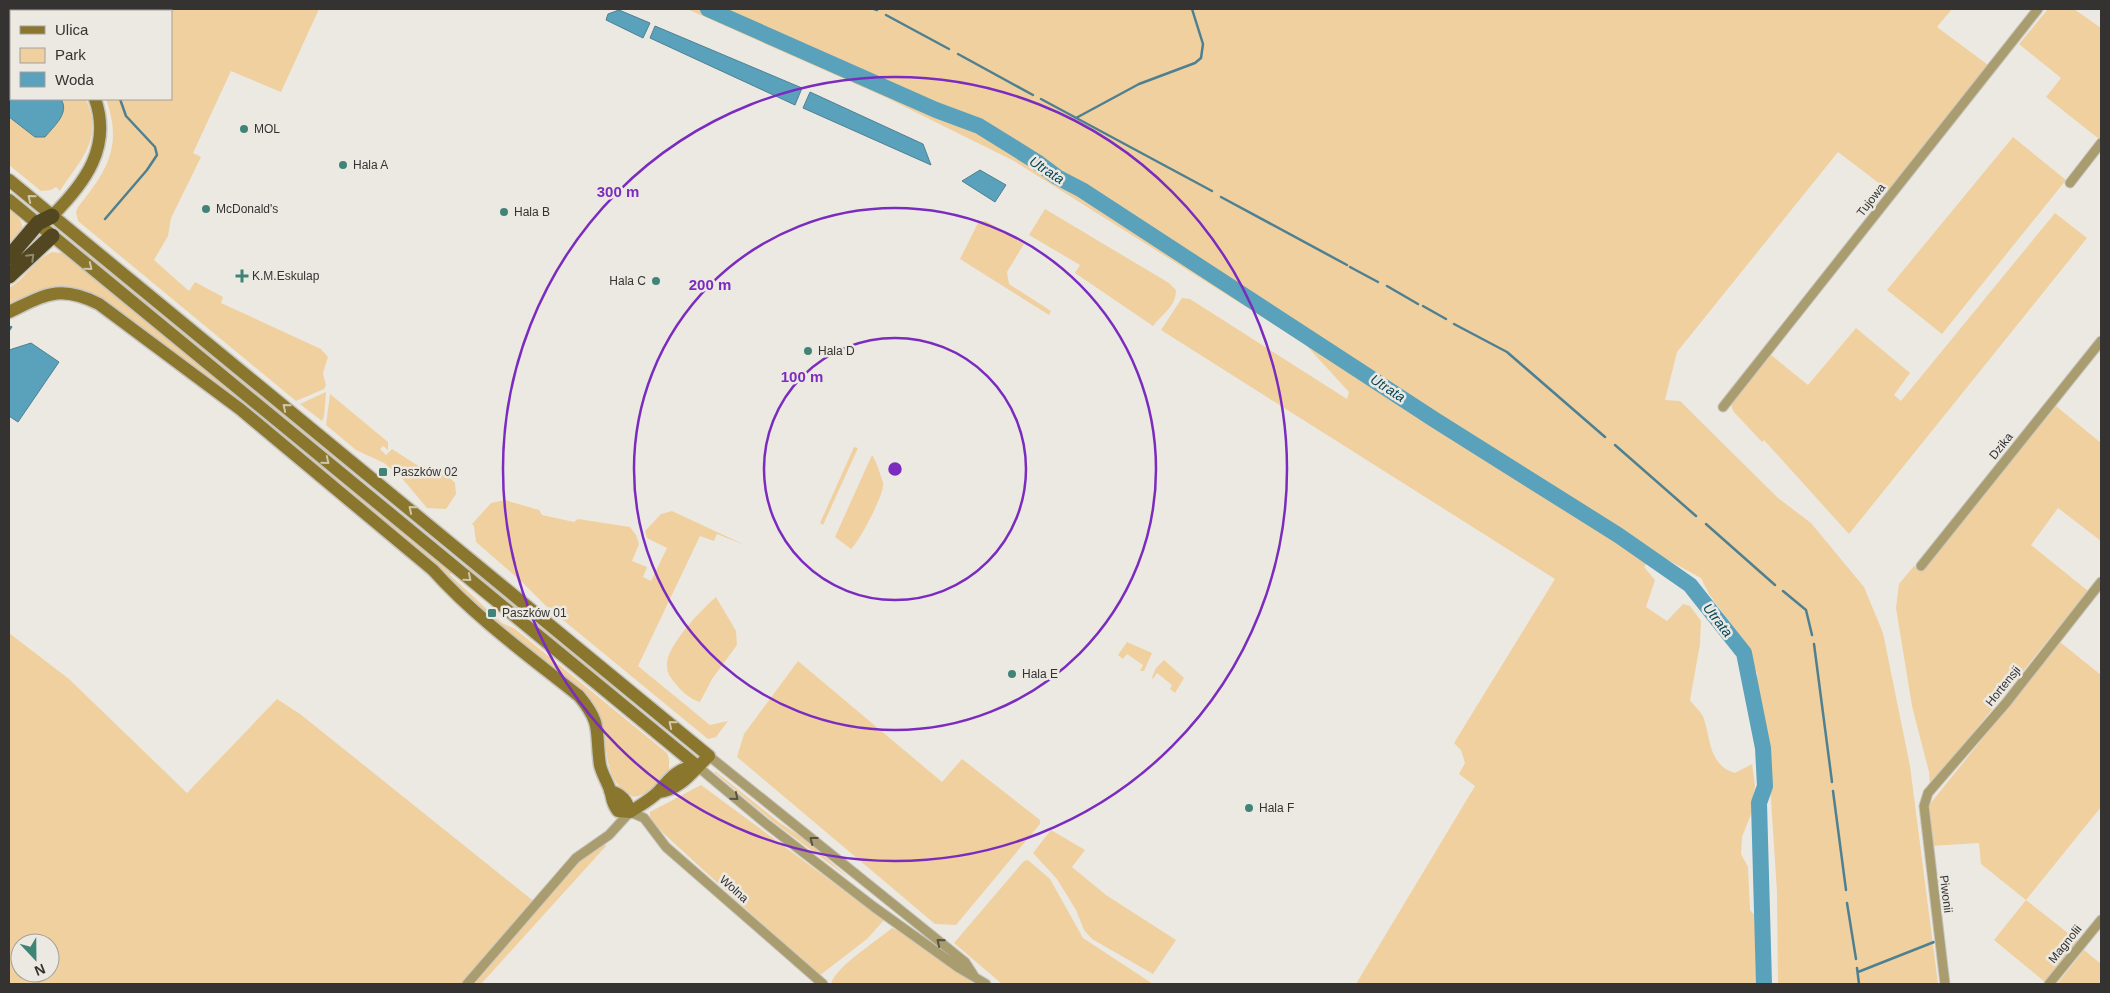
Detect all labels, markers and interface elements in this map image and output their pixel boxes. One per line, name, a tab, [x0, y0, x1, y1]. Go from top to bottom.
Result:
legend	[10, 10, 172, 100]
text: Ulica	[55, 21, 89, 38]
text: Park	[55, 46, 86, 63]
text: Woda	[55, 71, 95, 88]
place label: MOL	[254, 122, 280, 136]
marker: MOL	[238, 123, 250, 135]
water label: Utrata	[1027, 153, 1068, 187]
place label: Hala A	[353, 158, 388, 172]
marker: Hala A	[337, 159, 349, 171]
street label: Tujowa	[1854, 180, 1888, 219]
text: 300 m	[597, 183, 639, 200]
one-way arrow	[27, 194, 36, 203]
place label: McDonald's	[216, 202, 278, 216]
marker: McDonald's	[200, 203, 212, 215]
place label: Hala B	[514, 205, 550, 219]
marker: Hala B	[498, 206, 510, 218]
one-way arrow	[25, 254, 34, 263]
one-way arrow	[83, 262, 92, 270]
place label: K.M.Eskulap	[252, 269, 320, 283]
marker: K.M.Eskulap	[236, 270, 248, 282]
place label: Hala C	[609, 274, 646, 288]
marker: Hala C	[650, 275, 662, 287]
text: 200 m	[689, 276, 731, 293]
place label: Hala D	[818, 344, 855, 358]
marker: Hala D	[802, 345, 814, 357]
text: 100 m	[781, 368, 823, 385]
water label: Utrata	[1368, 371, 1409, 405]
one-way arrow	[283, 404, 292, 412]
street label: Dzika	[1986, 430, 2016, 462]
one-way arrow	[320, 456, 329, 464]
centre of rings	[886, 460, 904, 478]
place label: Paszków 02	[393, 465, 458, 479]
marker: Paszków 02	[377, 466, 389, 478]
one-way arrow	[408, 506, 417, 515]
one-way arrow	[462, 572, 471, 580]
water label: Utrata	[1700, 600, 1736, 640]
place label: Paszków 01	[502, 606, 567, 620]
marker: Paszków 01	[486, 607, 498, 619]
street label: Hortensji	[1983, 663, 2023, 709]
place label: Hala E	[1022, 667, 1058, 681]
marker: Hala E	[1006, 668, 1018, 680]
one-way arrow	[669, 722, 678, 730]
one-way arrow	[729, 791, 738, 800]
place label: Hala F	[1259, 801, 1294, 815]
marker: Hala F	[1243, 802, 1255, 814]
one-way arrow	[810, 837, 819, 846]
street label: Wolna	[717, 872, 751, 906]
street label: Piwonii	[1937, 874, 1955, 914]
street label: Magnolii	[2045, 922, 2085, 966]
north arrow	[10, 933, 60, 983]
one-way arrow	[937, 939, 946, 947]
text: N	[32, 961, 48, 979]

